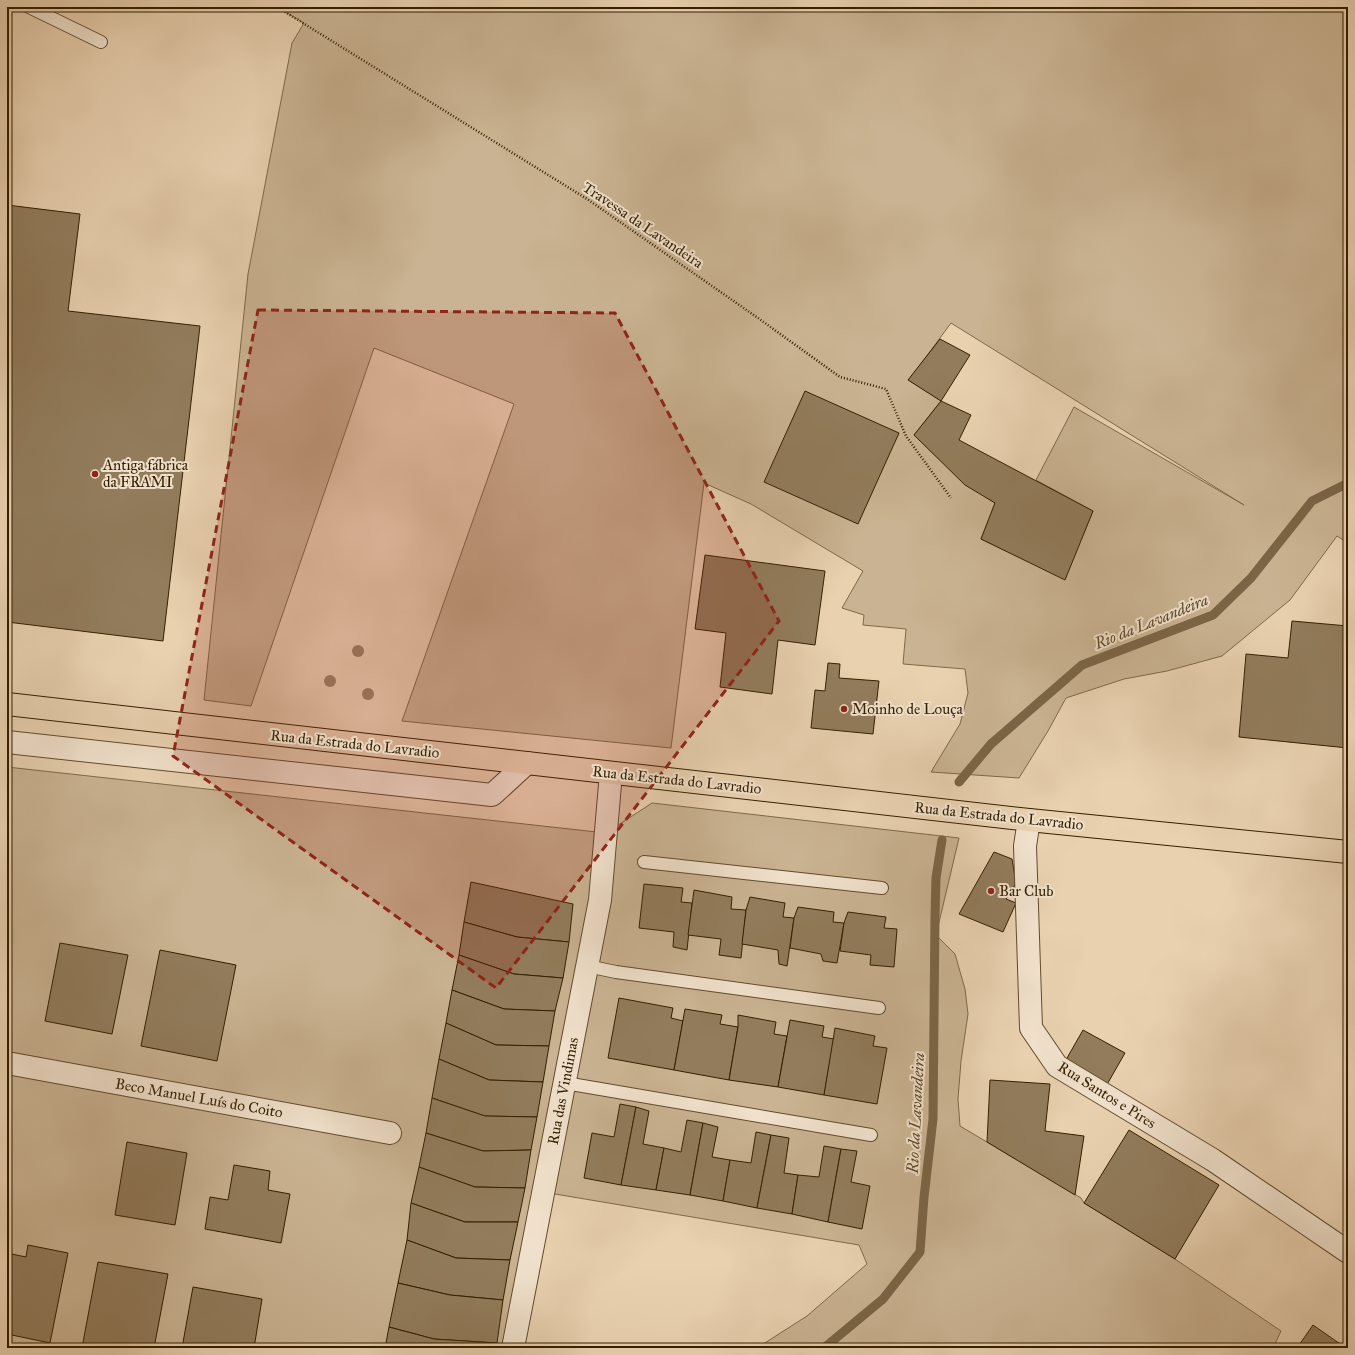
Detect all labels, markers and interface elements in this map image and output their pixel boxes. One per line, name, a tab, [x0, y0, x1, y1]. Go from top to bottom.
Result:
street label: Travessa da Lavandeira	[579, 178, 707, 272]
place label: Antiga fábrica da FRAMI	[102, 456, 189, 491]
marker: Antiga fábrica da FRAMI	[90, 469, 100, 479]
water label: Rio da Lavandeira	[1091, 590, 1211, 653]
place label: Moinho de Louça	[852, 700, 963, 718]
marker: Moinho de Louça	[839, 704, 849, 714]
street label: Rua da Estrada do Lavradio	[270, 726, 441, 762]
street label: Rua da Estrada do Lavradio	[592, 762, 763, 798]
street label: Rua da Estrada do Lavradio	[914, 798, 1085, 834]
place label: Bar Club	[999, 882, 1054, 900]
marker: Bar Club	[986, 886, 996, 896]
street label: Rua das Vindimas	[544, 1036, 582, 1146]
water label: Rio da Lavandeira	[903, 1052, 928, 1175]
street label: Rua Santos e Pires	[1055, 1058, 1159, 1132]
street label: Beco Manuel Luís do Coito	[114, 1074, 285, 1122]

